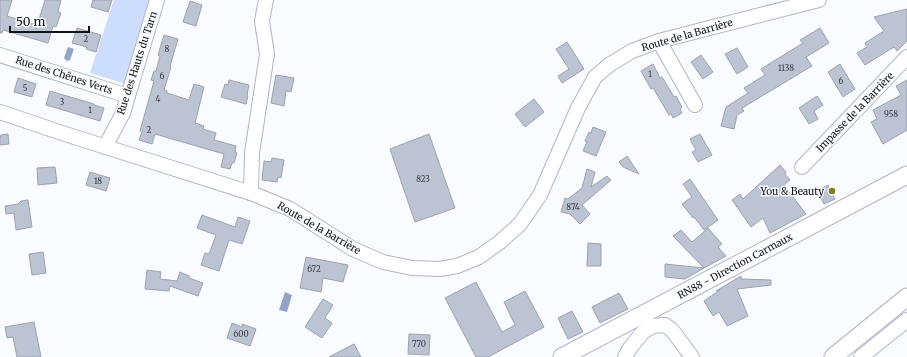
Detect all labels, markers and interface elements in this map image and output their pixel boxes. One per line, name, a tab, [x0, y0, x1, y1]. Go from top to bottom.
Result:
scale bar	[10, 8, 89, 34]
street label: Rue des Hauts du Tarn	[114, 9, 160, 116]
text: 50 m	[16, 14, 45, 29]
street label: Route de la Barrière	[640, 16, 734, 54]
house number: 2	[84, 34, 89, 44]
house number: 8	[165, 44, 170, 54]
street label: Rue des Chênes Verts	[14, 53, 114, 97]
house number: 1138	[778, 63, 794, 73]
house number: 1	[648, 69, 652, 79]
street label: Impasse de la Barrière	[813, 69, 897, 155]
house number: 6	[160, 71, 165, 81]
house number: 6	[839, 76, 844, 86]
house number: 5	[23, 83, 28, 93]
house number: 4	[156, 94, 161, 104]
house number: 3	[60, 97, 65, 107]
house number: 1	[88, 105, 92, 115]
house number: 958	[884, 109, 898, 119]
house number: 2	[147, 125, 152, 135]
house number: 823	[416, 174, 430, 184]
house number: 18	[94, 176, 102, 186]
place label: You & Beauty	[760, 185, 824, 198]
marker: You & Beauty	[827, 186, 837, 196]
street label: Route de la Barrière	[275, 199, 363, 257]
house number: 874	[566, 202, 580, 212]
street label: RN88 - Direction Carmaux	[675, 230, 795, 302]
house number: 672	[307, 264, 321, 274]
house number: 600	[233, 329, 249, 339]
house number: 770	[412, 339, 426, 349]

